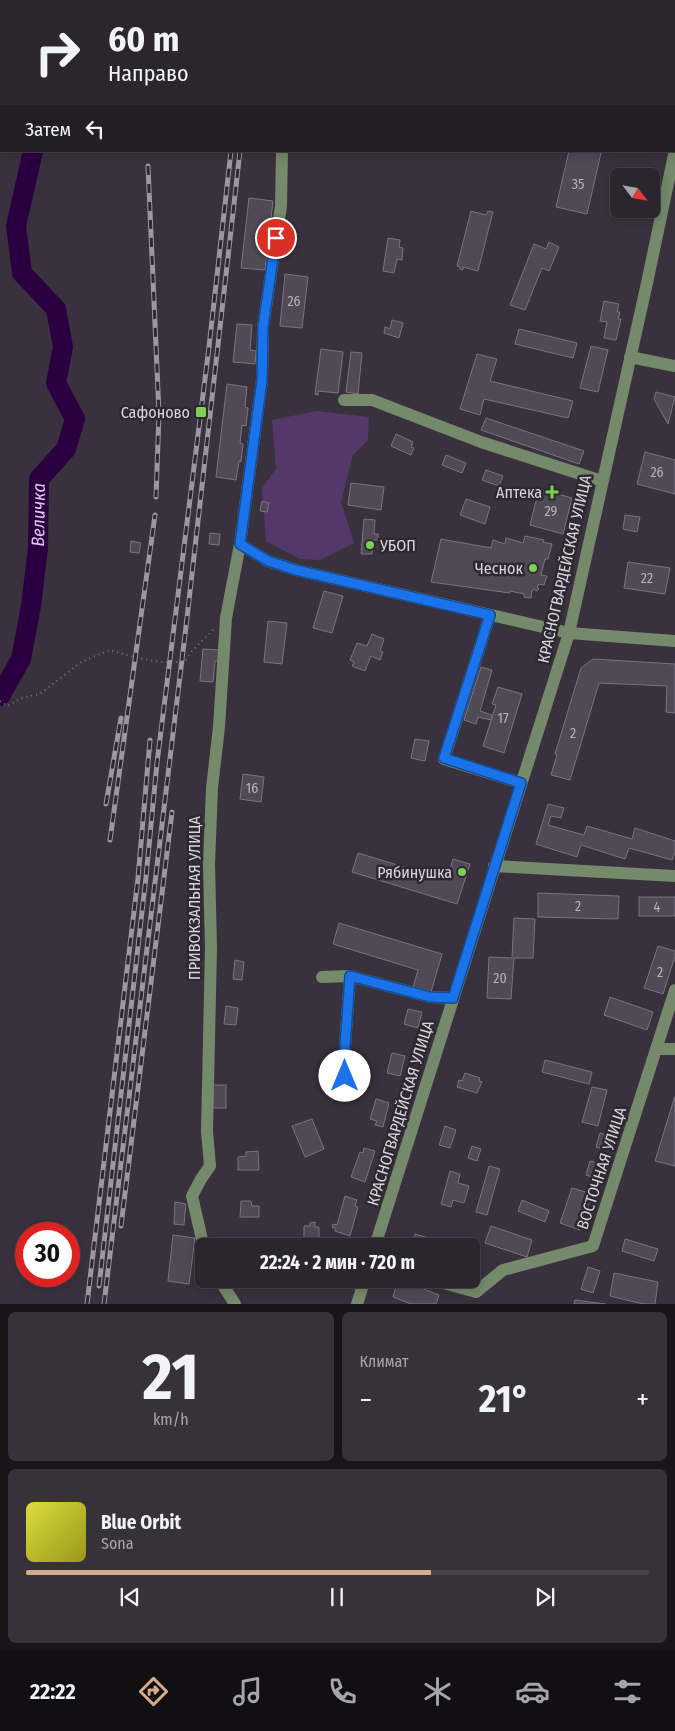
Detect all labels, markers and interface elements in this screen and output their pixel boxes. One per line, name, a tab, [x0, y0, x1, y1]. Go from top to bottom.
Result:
text: 60 m	[108, 18, 179, 60]
icon: right	[25, 20, 90, 85]
text: Направо	[108, 60, 189, 87]
icon: left	[81, 115, 109, 143]
text: Затем	[25, 118, 71, 141]
north arrow	[610, 168, 660, 218]
map controls	[610, 168, 660, 218]
house number: 35	[572, 176, 584, 193]
pin	[255, 217, 297, 259]
icon: arrive	[262, 224, 290, 252]
house number: 26	[287, 293, 301, 310]
place label: Сафоново	[121, 403, 190, 422]
marker: Сафоново	[194, 405, 208, 419]
house number: 26	[650, 464, 664, 481]
street label: КРАСНОГВАРДЕЙСКАЯ УЛИЦА	[534, 473, 596, 665]
water label: Величка	[27, 483, 50, 547]
place label: Аптека	[496, 483, 542, 502]
marker: Аптека	[546, 486, 558, 498]
house number: 29	[545, 503, 558, 520]
place label: УБОП	[379, 536, 416, 555]
marker: УБОП	[364, 539, 376, 551]
place label: Чеснок	[475, 559, 523, 578]
marker: Чеснок	[527, 562, 539, 574]
house number: 22	[641, 570, 653, 587]
house number: 17	[497, 710, 509, 727]
house number: 2	[570, 725, 576, 742]
house number: 16	[246, 780, 258, 797]
street label: ПРИВОКЗАЛЬНАЯ УЛИЦА	[185, 815, 204, 980]
place label: Рябинушка	[377, 863, 452, 882]
marker: Рябинушка	[456, 866, 468, 878]
house number: 2	[575, 898, 581, 915]
house number: 4	[654, 899, 661, 916]
house number: 2	[657, 964, 663, 981]
house number: 20	[493, 970, 507, 987]
street label: КРАСНОГВАРДЕЙСКАЯ УЛИЦА	[363, 1018, 438, 1208]
position arrow	[318, 1049, 370, 1101]
street label: ВОСТОЧНАЯ УЛИЦА	[573, 1104, 630, 1232]
speed limit sign: 30	[15, 1222, 80, 1287]
text: 22:24 · 2 мин · 720 m	[260, 1251, 415, 1274]
text: 21	[143, 1338, 199, 1416]
text: Климат	[360, 1352, 409, 1371]
text: 21°	[479, 1376, 530, 1422]
text: −	[360, 1383, 372, 1416]
text: +	[636, 1383, 649, 1416]
text: km/h	[153, 1410, 189, 1429]
text: Blue Orbit	[101, 1511, 181, 1534]
text: Sona	[101, 1534, 134, 1553]
icon: previous	[116, 1583, 144, 1611]
icon: pause	[323, 1583, 351, 1611]
icon: next	[531, 1583, 559, 1611]
icon: directions	[136, 1674, 171, 1709]
icon: music	[230, 1674, 265, 1709]
icon: phone	[325, 1674, 360, 1709]
icon: climate	[420, 1674, 455, 1709]
icon: car	[515, 1674, 550, 1709]
icon: filters	[610, 1674, 645, 1709]
text: 22:22	[30, 1678, 76, 1705]

